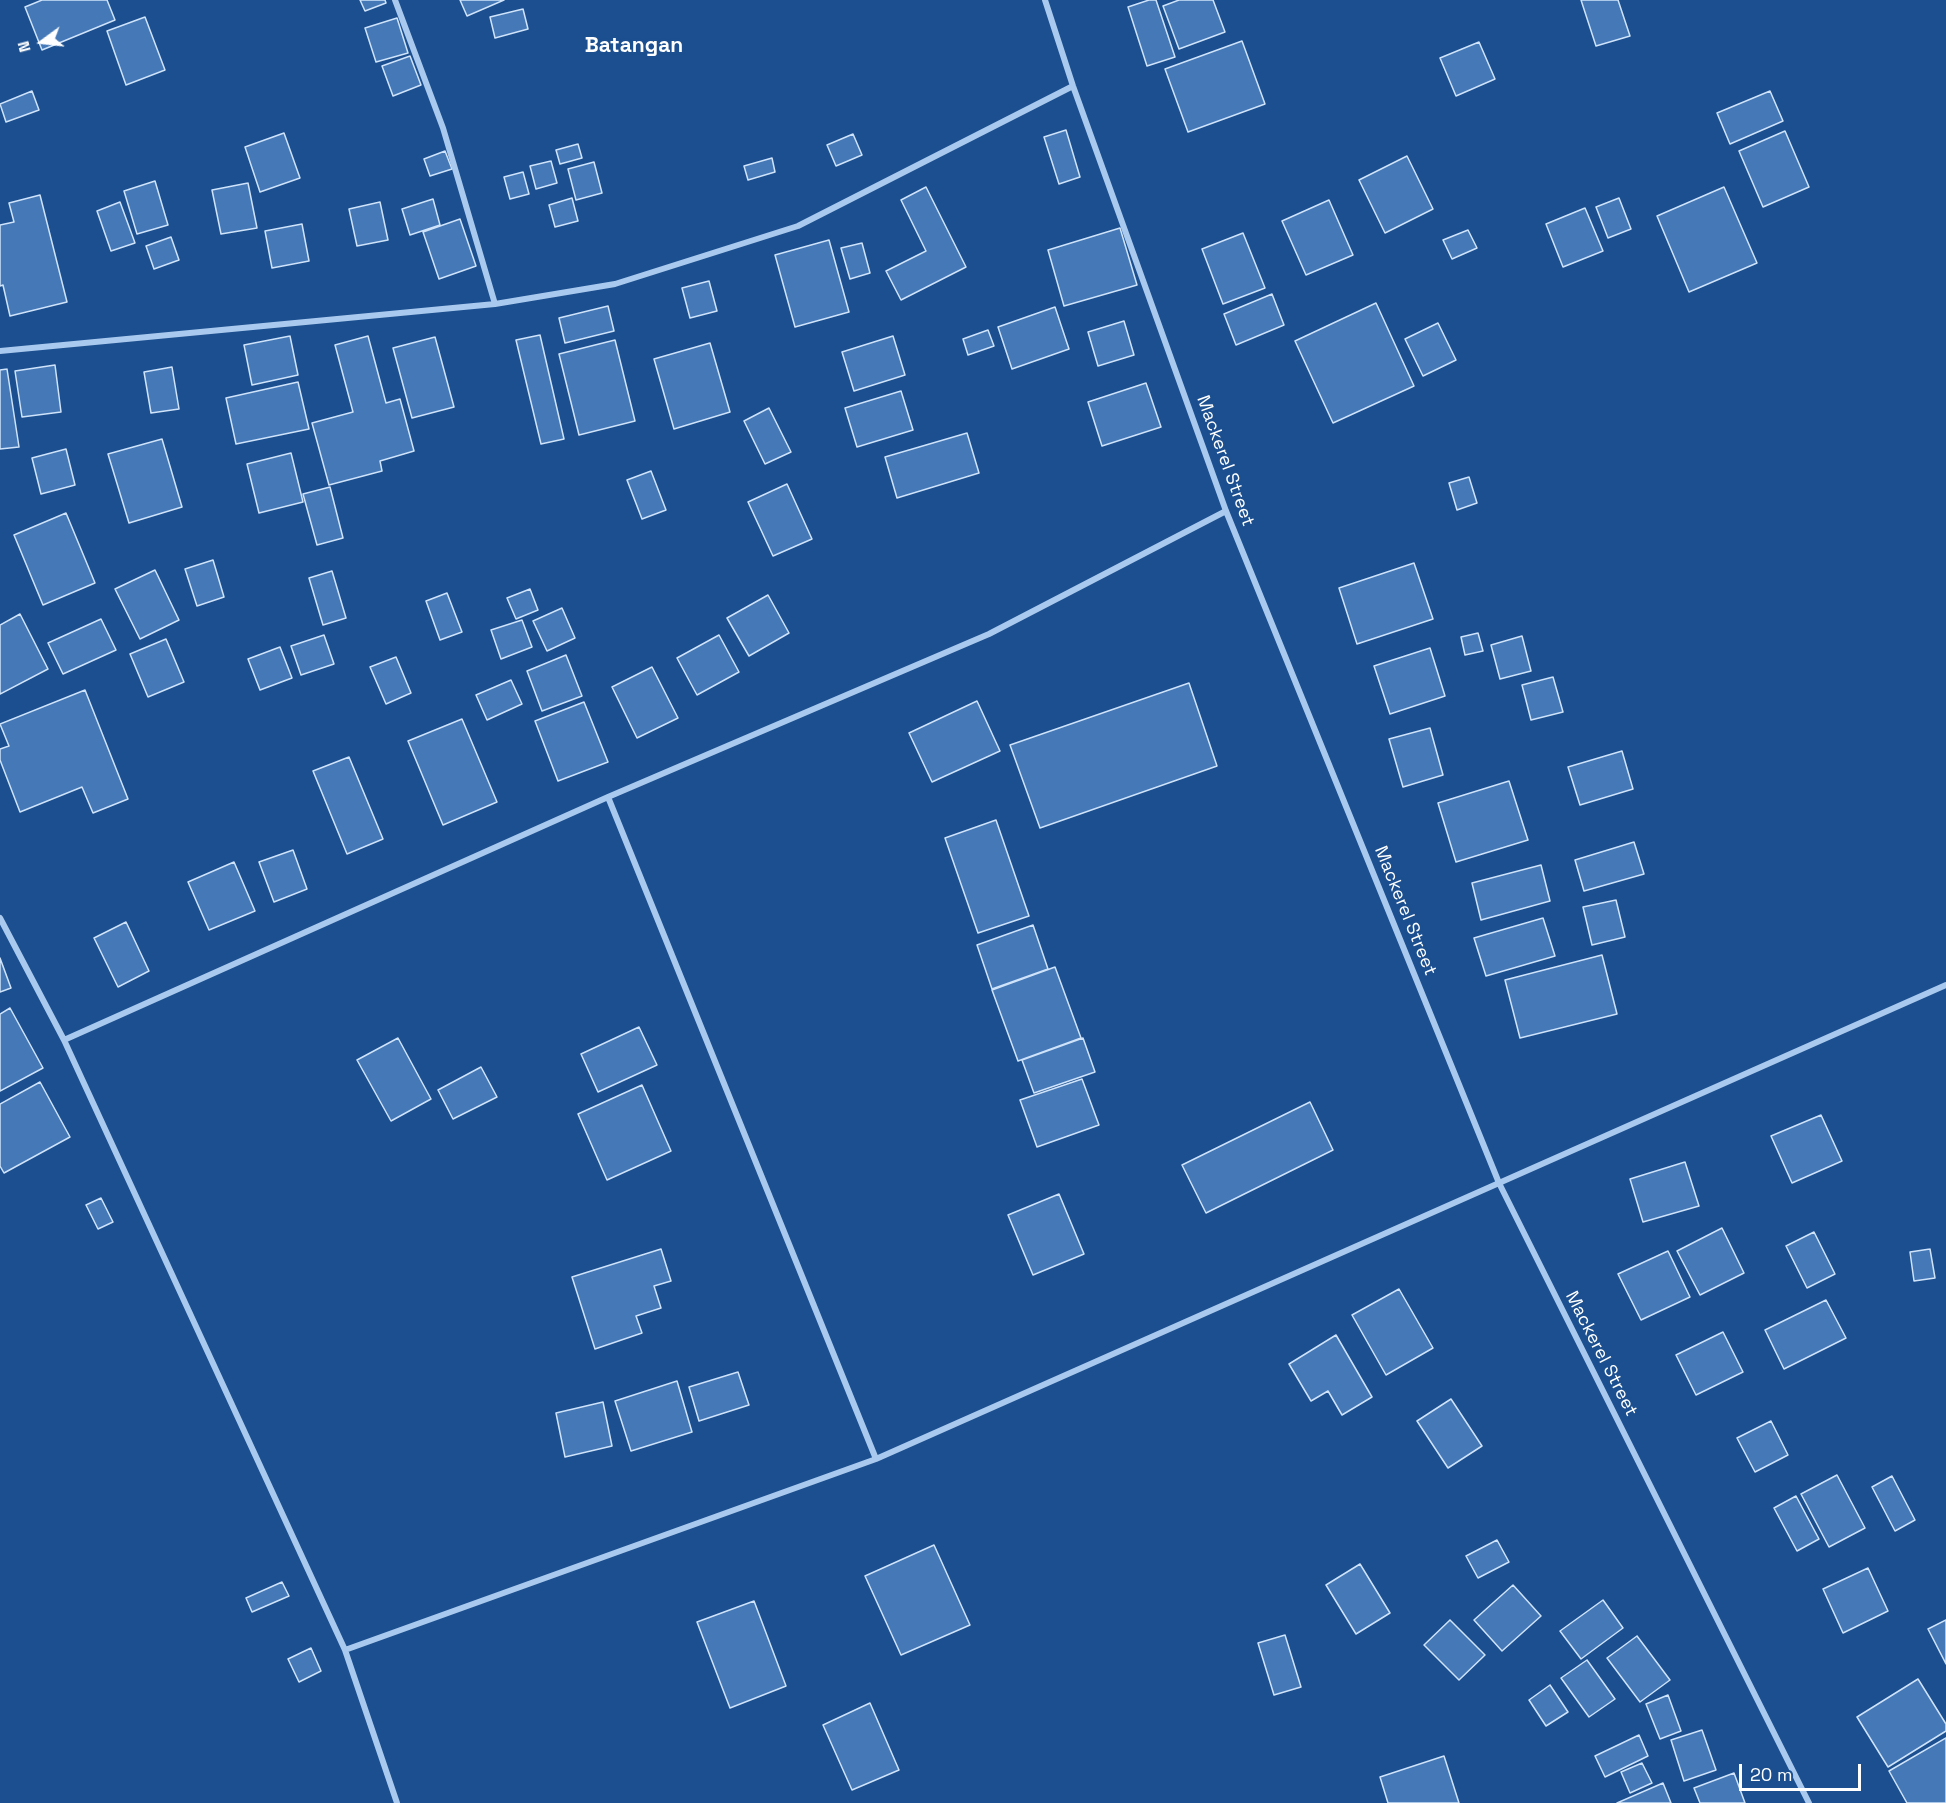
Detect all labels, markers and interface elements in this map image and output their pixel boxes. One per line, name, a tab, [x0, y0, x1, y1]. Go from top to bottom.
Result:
north arrow	[12, 12, 72, 72]
district label: Batangan	[585, 33, 683, 59]
text: N	[13, 39, 36, 55]
street label: Mackerel Street	[1191, 393, 1259, 529]
street label: Mackerel Street	[1369, 843, 1441, 979]
street label: Mackerel Street	[1560, 1288, 1642, 1420]
scale bar	[1742, 1752, 1864, 1790]
text: 20 m	[1750, 1763, 1793, 1786]

